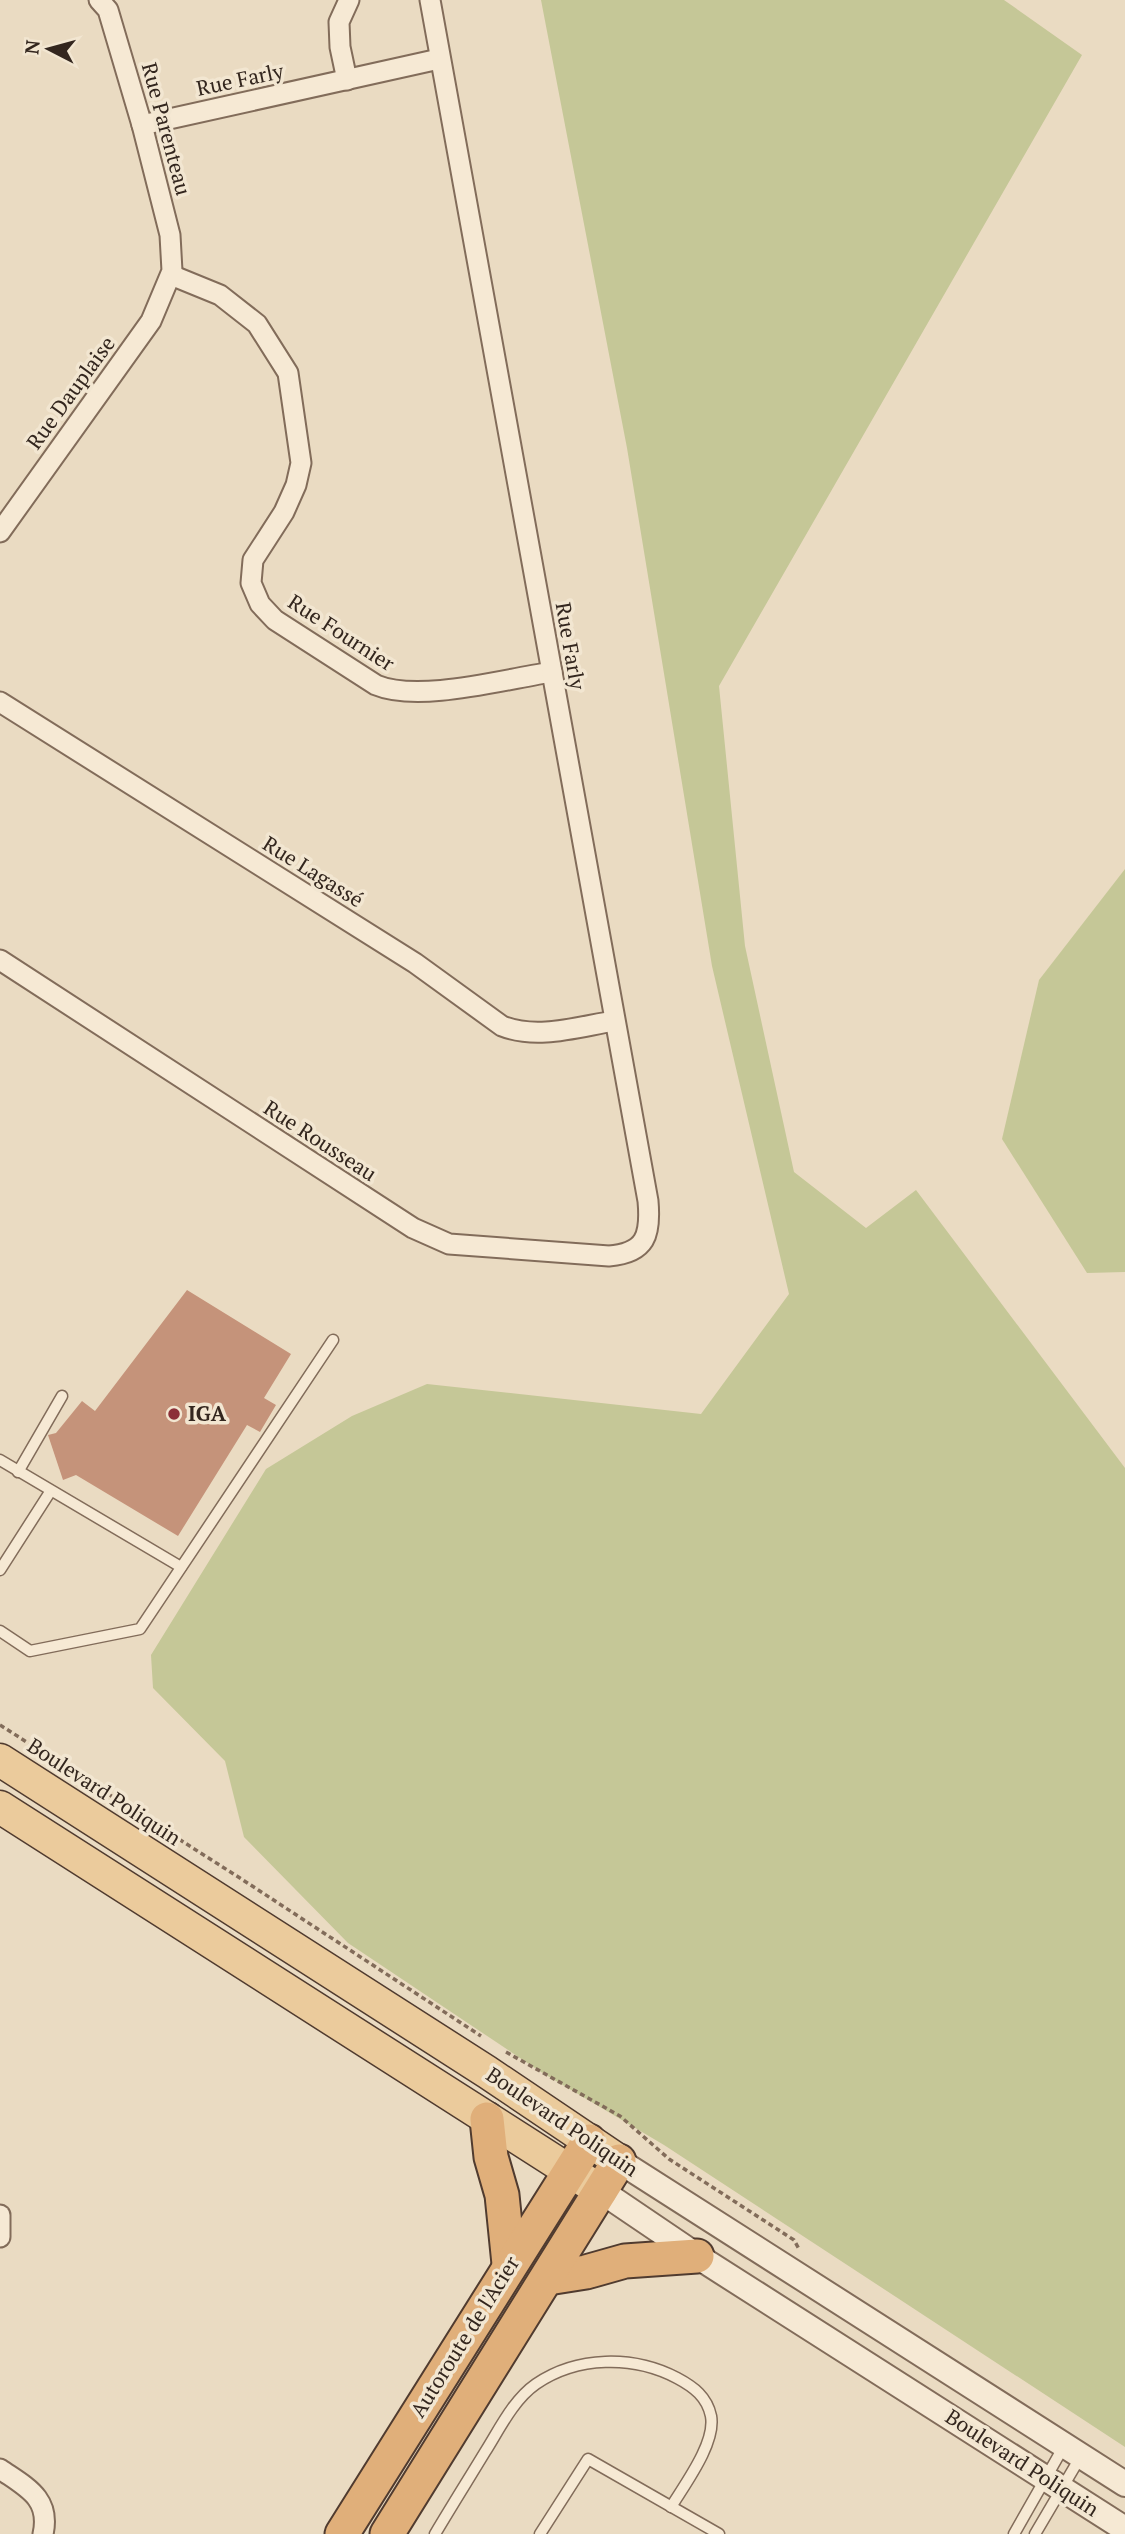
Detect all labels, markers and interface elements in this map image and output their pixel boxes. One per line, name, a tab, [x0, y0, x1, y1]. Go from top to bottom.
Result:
north arrow	[14, 14, 84, 84]
text: N	[18, 38, 45, 56]
street label: Rue Farly	[194, 56, 286, 102]
street label: Rue Parenteau	[136, 59, 198, 198]
street label: Rue Dauplaise	[20, 330, 121, 455]
street label: Rue Fournier	[283, 587, 400, 677]
street label: Rue Farly	[550, 600, 592, 692]
street label: Rue Lagassé	[258, 829, 369, 913]
street label: Rue Rousseau	[259, 1093, 382, 1187]
place label: IGA	[188, 1399, 227, 1427]
marker: IGA	[166, 1406, 182, 1422]
street label: Boulevard Poliquin	[22, 1731, 187, 1852]
street label: Boulevard Poliquin	[481, 2060, 644, 2183]
street label: Autoroute de l'Acier	[403, 2251, 525, 2422]
street label: Boulevard Poliquin	[940, 2402, 1105, 2523]

